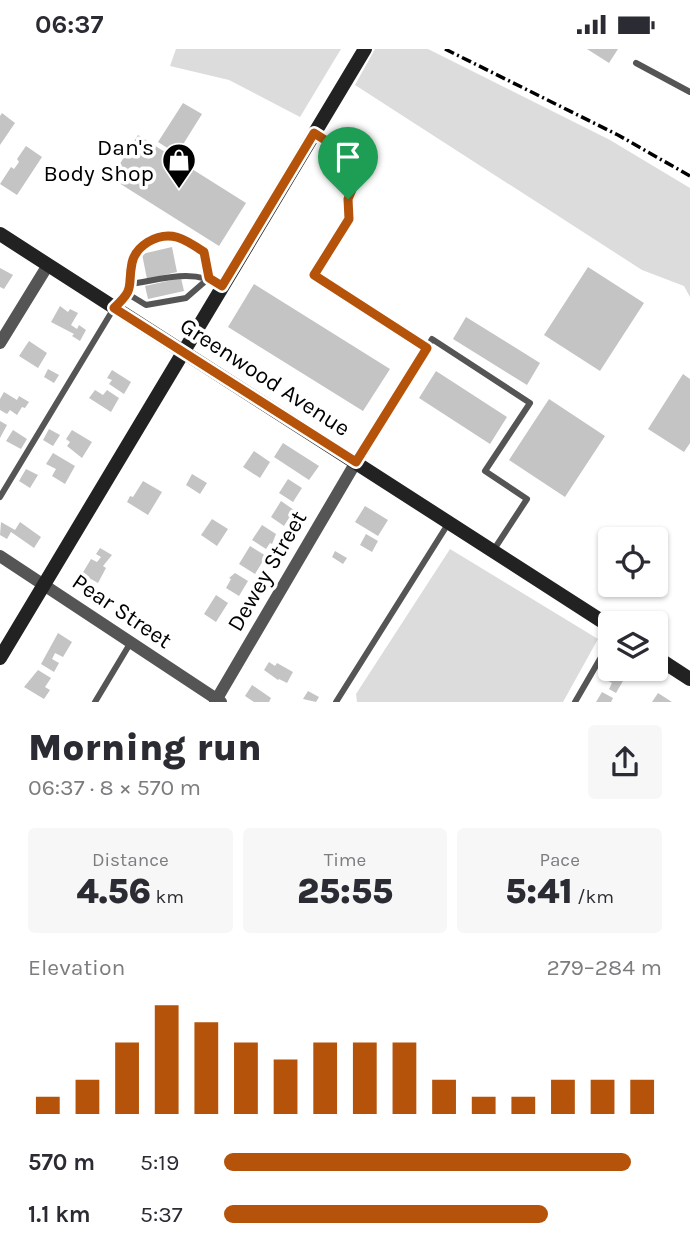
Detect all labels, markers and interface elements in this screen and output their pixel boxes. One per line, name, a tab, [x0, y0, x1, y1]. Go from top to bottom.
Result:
text: 06:37	[35, 9, 103, 40]
pin	[318, 127, 378, 199]
place label: Dan's Body Shop	[44, 134, 154, 187]
icon: arrive	[329, 138, 367, 176]
shop icon: Dan's Body Shop	[160, 141, 198, 190]
street label: Greenwood Avenue	[175, 312, 355, 442]
street label: Dewey Street	[222, 506, 313, 636]
map controls	[598, 527, 668, 681]
button: locate	[598, 527, 668, 597]
street label: Pear Street	[67, 568, 177, 654]
button: layers	[598, 611, 668, 681]
text: Morning run	[28, 725, 262, 770]
button: share	[588, 725, 662, 799]
text: 06:37 · 8 × 570 m	[28, 774, 201, 801]
text: Distance	[92, 849, 169, 871]
text: Time	[324, 849, 366, 871]
text: Pace	[539, 849, 580, 871]
text: 4.56	[77, 871, 151, 912]
text: 25:55	[297, 871, 393, 912]
text: 5:41	[505, 871, 573, 912]
text: km	[151, 886, 184, 908]
text: /km	[573, 886, 614, 908]
text: Elevation	[28, 954, 125, 981]
text: 279–284 m	[546, 954, 662, 981]
text: 570 m	[28, 1149, 95, 1176]
text: 5:19	[140, 1149, 179, 1176]
text: 1.1 km	[28, 1201, 91, 1228]
text: 5:37	[140, 1201, 183, 1228]

